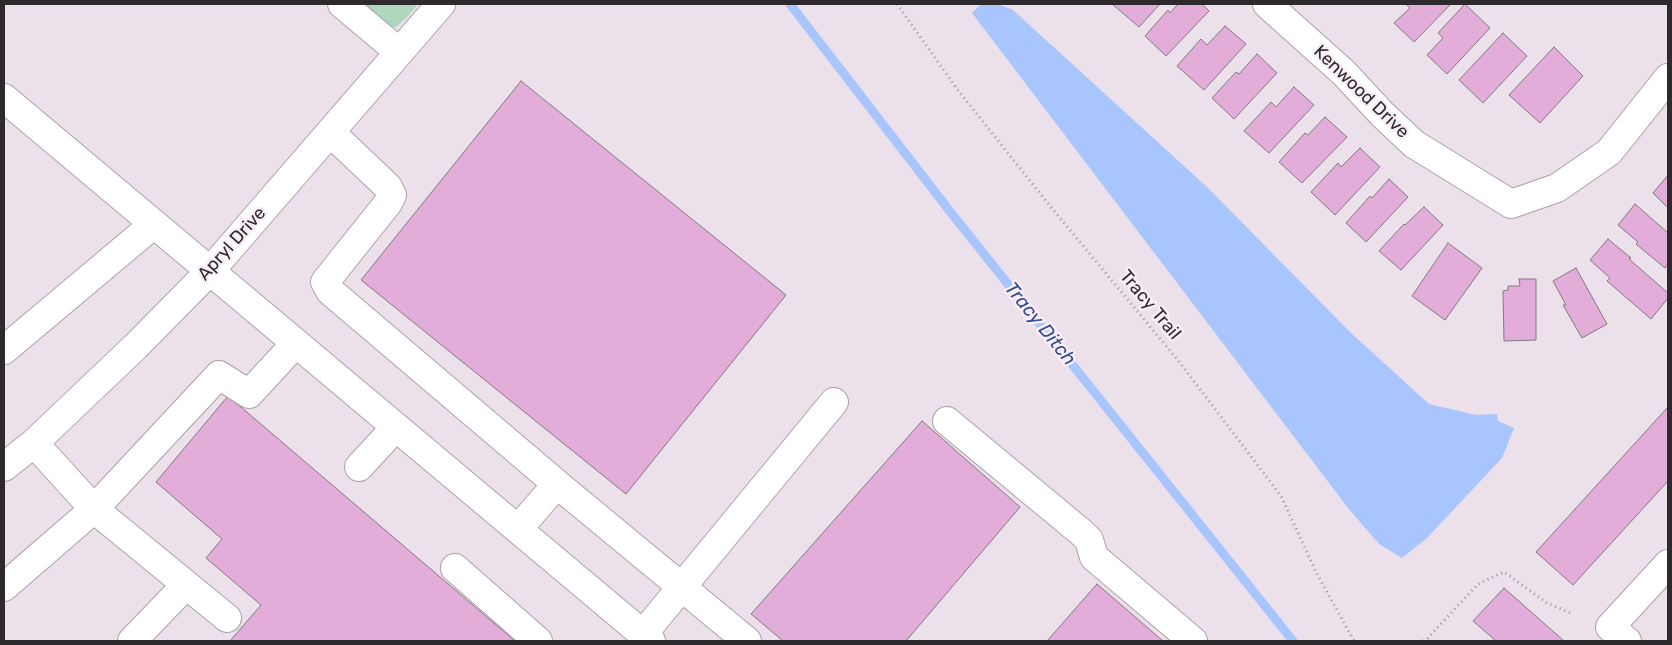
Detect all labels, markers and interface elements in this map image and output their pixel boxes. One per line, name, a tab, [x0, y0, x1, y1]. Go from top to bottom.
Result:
street label: Kenwood Drive	[1309, 41, 1413, 143]
street label: Apryl Drive	[193, 203, 271, 285]
street label: Tracy Trail	[1115, 266, 1185, 344]
water label: Tracy Ditch	[1000, 278, 1080, 370]

